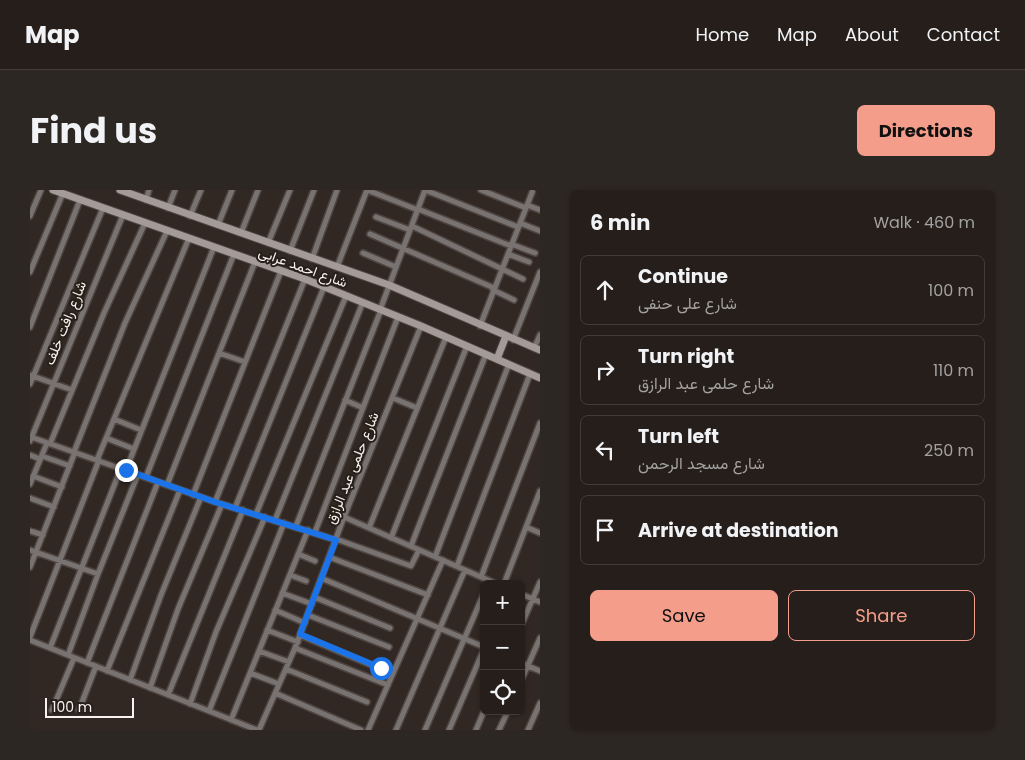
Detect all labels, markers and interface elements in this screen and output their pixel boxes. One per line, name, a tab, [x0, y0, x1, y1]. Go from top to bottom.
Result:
text: Map	[25, 18, 80, 51]
text: Home	[695, 22, 749, 47]
text: Map	[777, 22, 817, 47]
text: About	[845, 22, 899, 47]
text: Contact	[927, 22, 1000, 47]
button: Directions	[857, 105, 995, 156]
text: Find us	[30, 106, 157, 155]
text: 6 min	[590, 208, 650, 237]
text: Walk · 460 m	[873, 211, 975, 234]
street label: شارع احمد عرابى	[255, 242, 350, 293]
text: Continue	[638, 263, 728, 290]
icon: ahead	[591, 276, 619, 304]
street label: شارع رافت خلف	[39, 278, 92, 368]
text: 100 m	[928, 279, 974, 302]
text: شارع على حنفى	[638, 292, 737, 315]
text: Turn right	[638, 343, 734, 370]
icon: right	[591, 356, 619, 384]
text: 110 m	[933, 359, 974, 382]
text: شارع حلمى عبد الرازق	[638, 372, 774, 395]
street label: شارع حلمى عبد الرازق	[320, 409, 385, 527]
text: Turn left	[638, 423, 719, 450]
icon: left	[591, 436, 619, 464]
text: 250 m	[924, 439, 974, 462]
text: شارع مسجد الرحمن	[638, 452, 765, 475]
route end	[115, 459, 138, 482]
icon: arrive	[591, 516, 619, 544]
text: Arrive at destination	[638, 517, 839, 544]
map controls	[480, 580, 525, 715]
button: +	[480, 580, 525, 625]
button: Save	[590, 590, 778, 641]
button: Share	[788, 590, 975, 641]
button: −	[480, 625, 525, 670]
route start	[370, 657, 393, 680]
button: locate	[480, 670, 525, 715]
scale bar	[45, 695, 134, 718]
text: 100 m	[52, 697, 92, 717]

